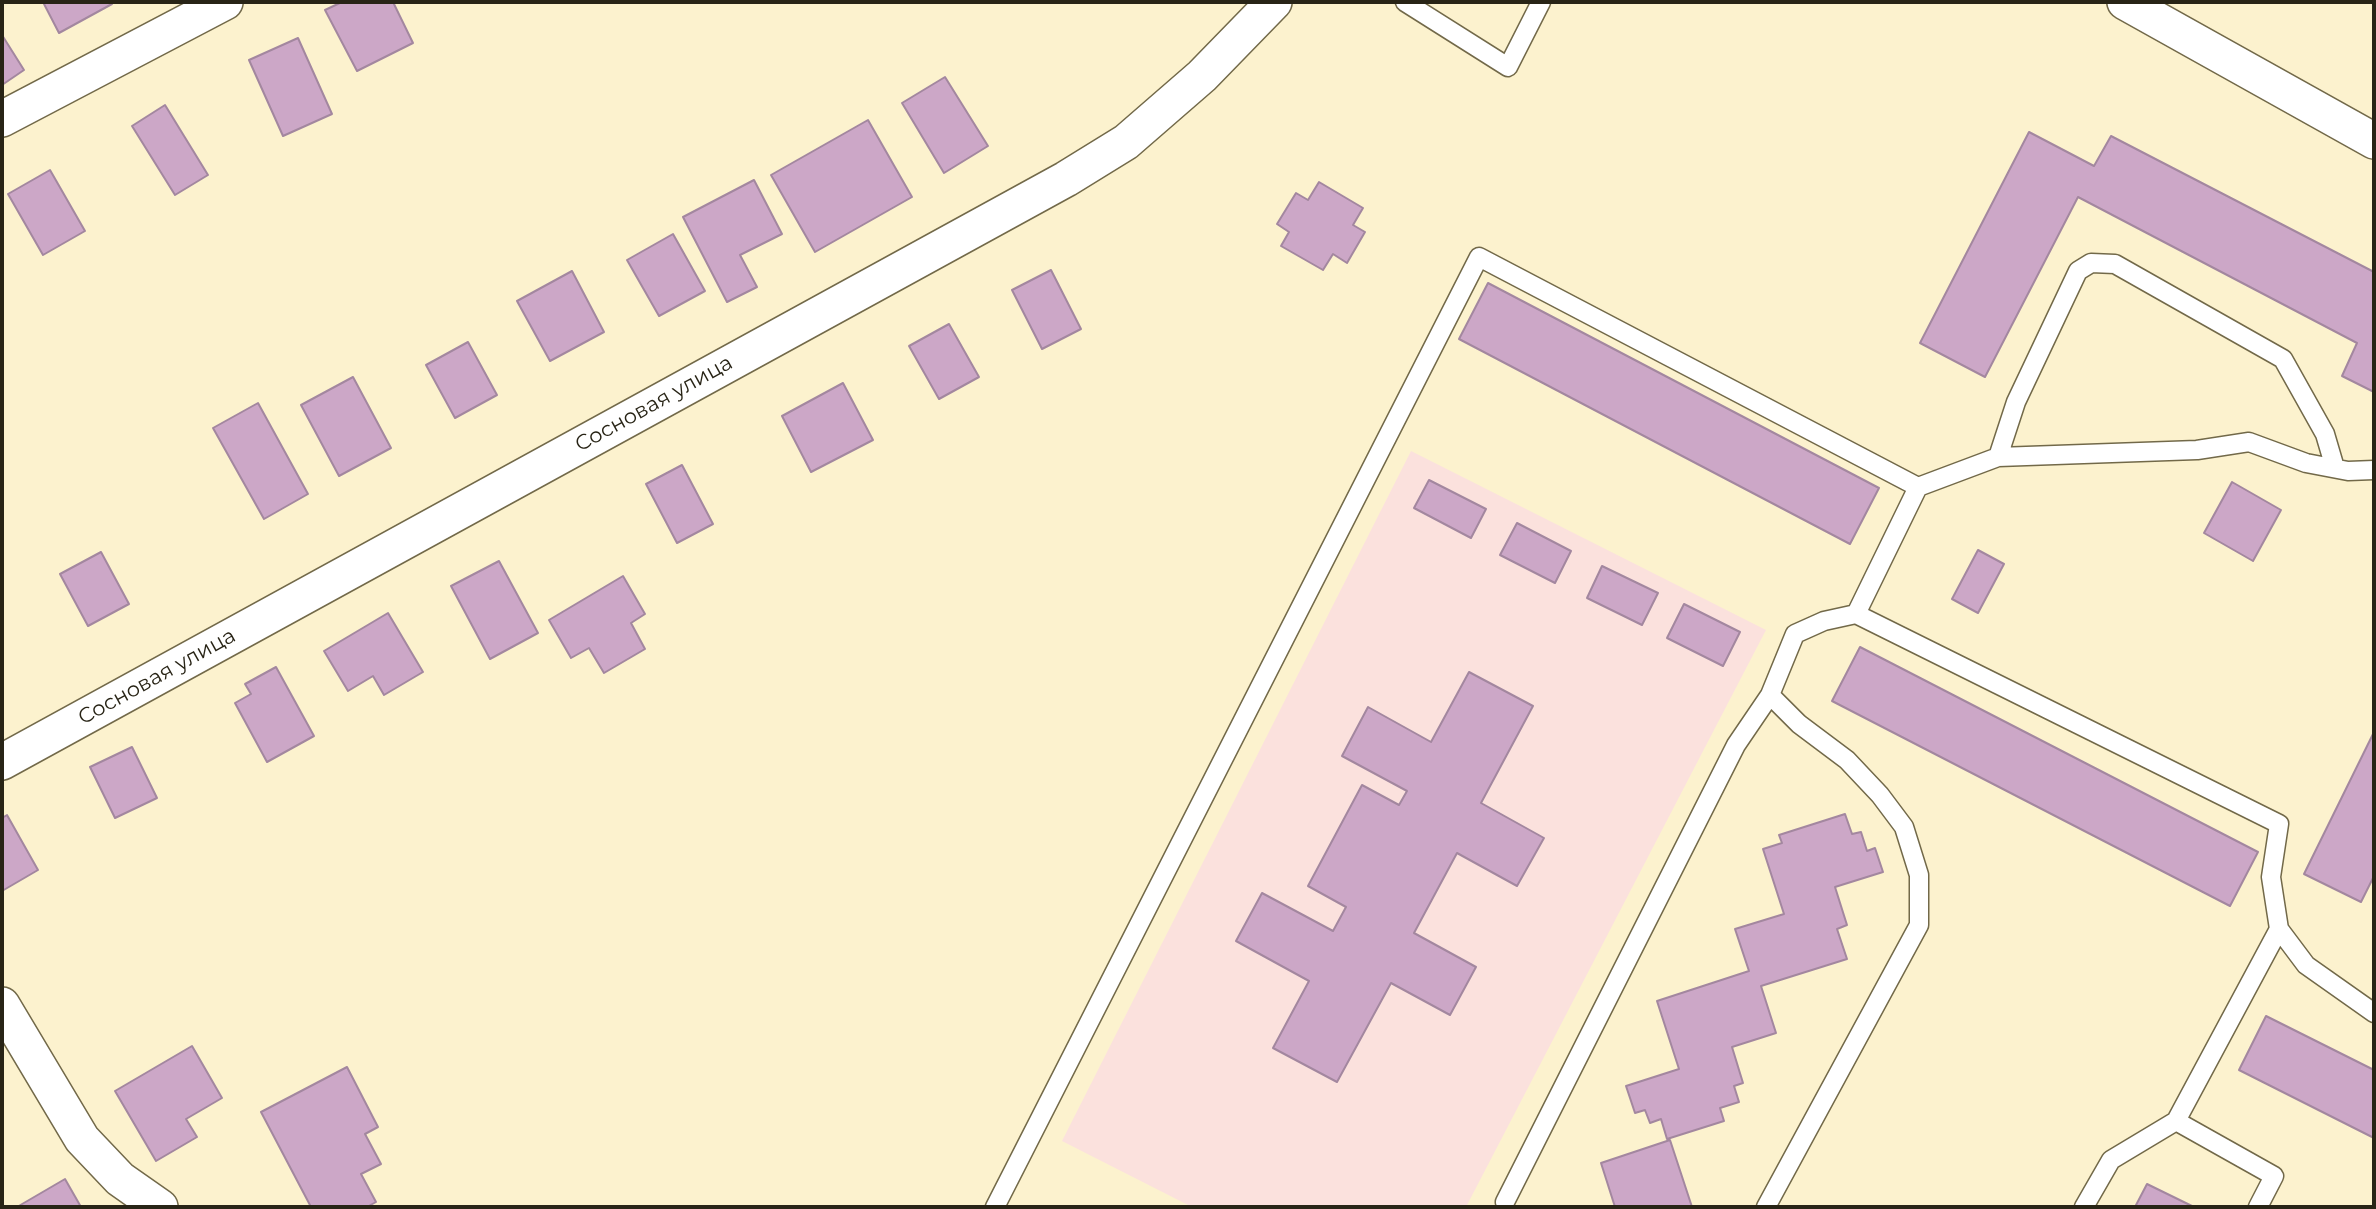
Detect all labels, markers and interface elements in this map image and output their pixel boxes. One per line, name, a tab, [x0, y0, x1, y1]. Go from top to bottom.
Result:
street label: Сосновая улица	[571, 350, 737, 458]
street label: Сосновая улица	[74, 623, 240, 731]

